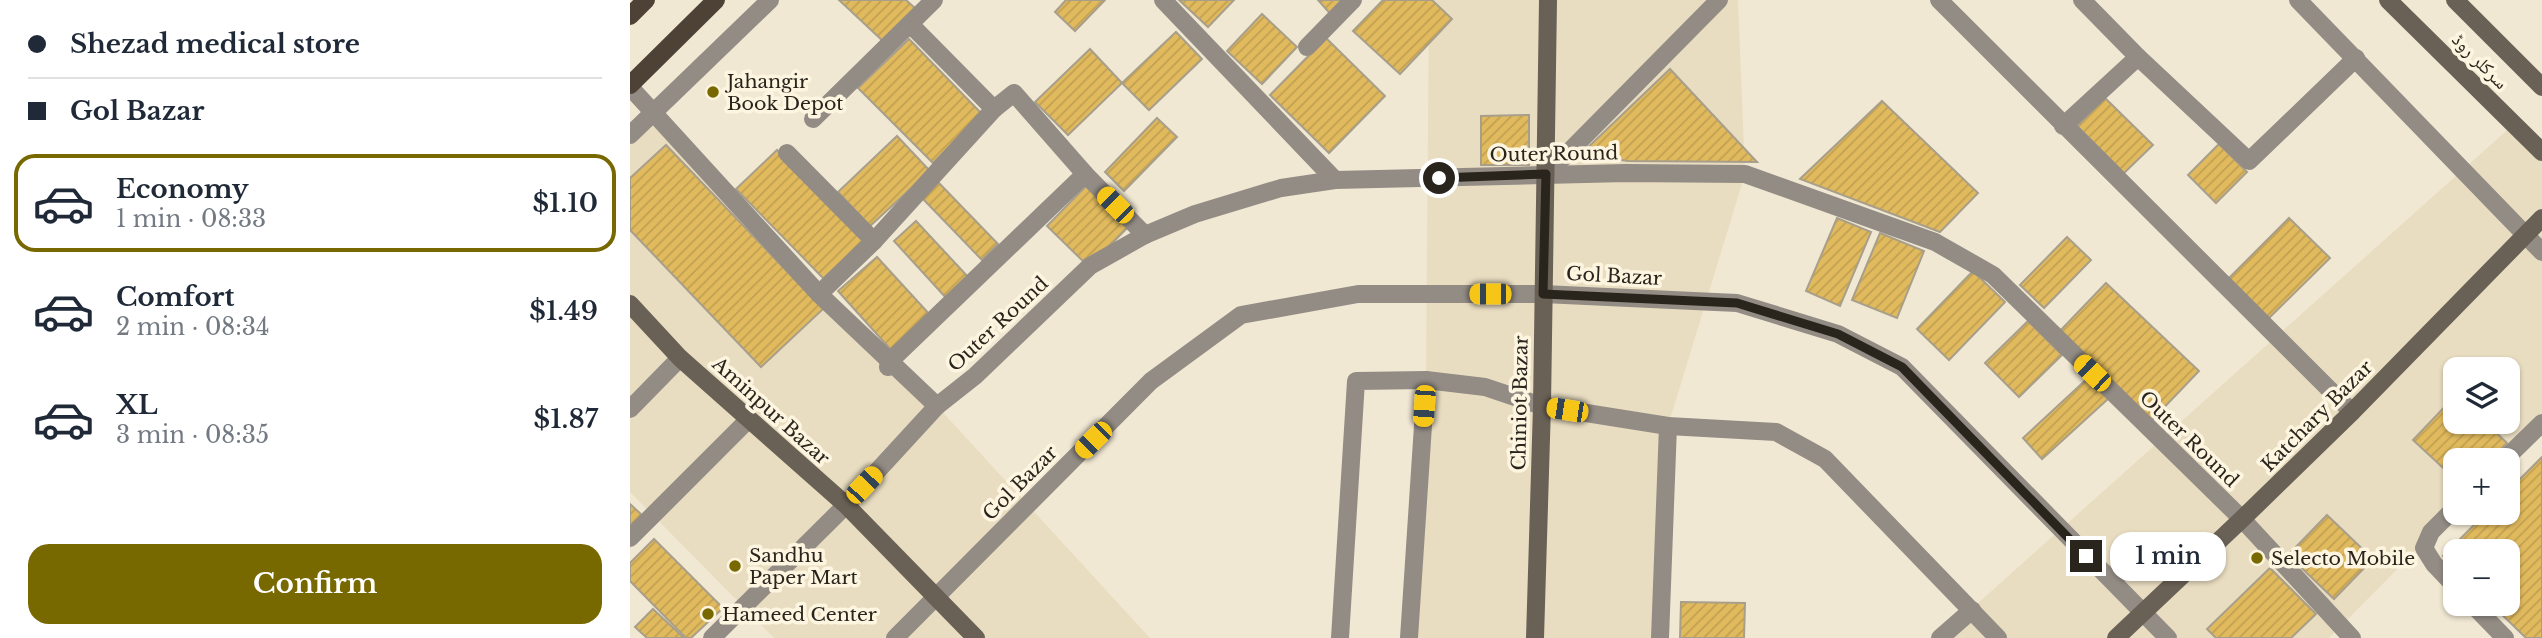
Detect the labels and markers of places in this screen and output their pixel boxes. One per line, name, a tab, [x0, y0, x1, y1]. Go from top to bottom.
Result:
place label: Jahangir Book Depot	[724, 70, 844, 115]
marker: Jahangir Book Depot	[705, 84, 721, 100]
place label: Sandhu Paper Mart	[749, 544, 858, 589]
place label: Selecto Mobile	[2271, 547, 2415, 570]
marker: Selecto Mobile	[2249, 550, 2265, 566]
marker: Sandhu Paper Mart	[727, 558, 743, 574]
place label: Hameed Center	[722, 603, 877, 626]
marker: Hameed Center	[700, 606, 716, 622]

